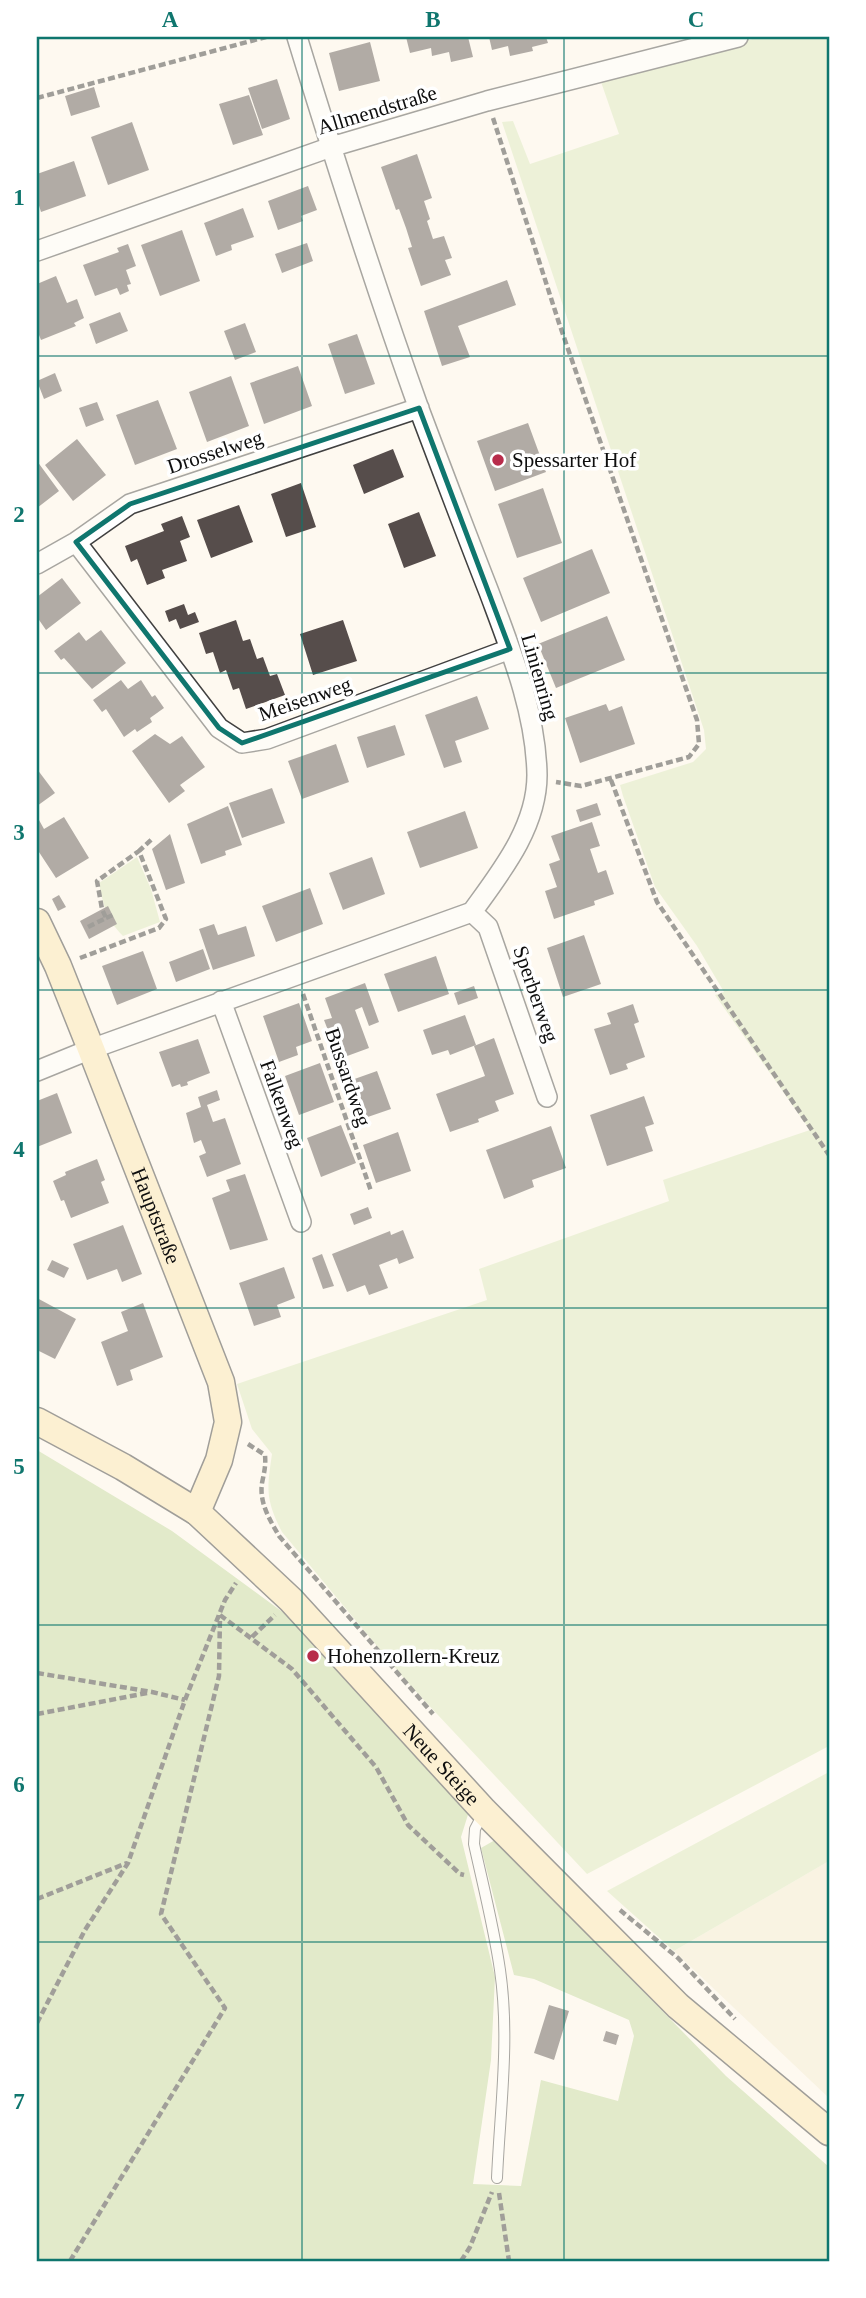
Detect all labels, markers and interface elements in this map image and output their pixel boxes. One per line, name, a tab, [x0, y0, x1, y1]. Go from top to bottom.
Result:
text: A	[162, 7, 179, 32]
text: B	[425, 7, 441, 32]
text: C	[688, 7, 704, 32]
street label: Allmendstraße	[314, 80, 440, 140]
text: 1	[13, 185, 25, 210]
street label: Drosselweg	[164, 425, 266, 479]
place label: Spessarter Hof	[512, 448, 636, 472]
marker: Spessarter Hof	[490, 452, 506, 468]
text: 2	[13, 502, 25, 527]
street label: Linienring	[516, 631, 564, 723]
street label: Meisenweg	[255, 672, 355, 726]
text: 3	[13, 820, 25, 845]
street label: Sperberweg	[508, 943, 564, 1046]
street label: Bussardweg	[320, 1025, 376, 1130]
street label: Falkenweg	[255, 1057, 309, 1152]
text: 4	[13, 1137, 25, 1162]
street label: Hauptstraße	[126, 1164, 186, 1267]
text: 5	[13, 1454, 25, 1479]
place label: Hohenzollern-Kreuz	[327, 1644, 500, 1668]
marker: Hohenzollern-Kreuz	[305, 1648, 321, 1664]
street label: Neue Steige	[398, 1719, 485, 1810]
text: 6	[13, 1772, 25, 1797]
text: 7	[13, 2089, 25, 2114]

